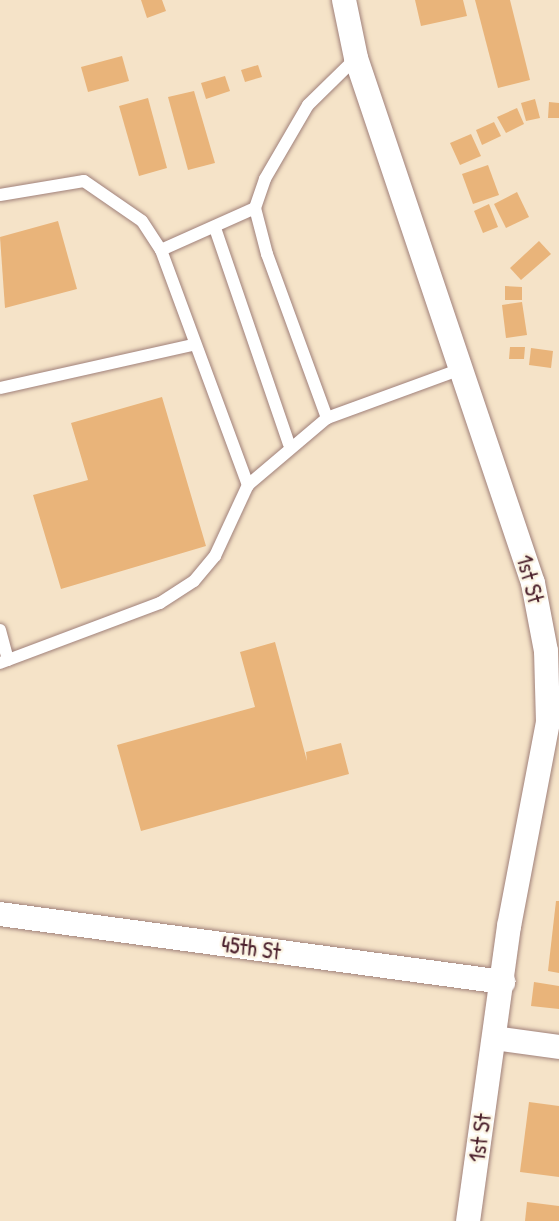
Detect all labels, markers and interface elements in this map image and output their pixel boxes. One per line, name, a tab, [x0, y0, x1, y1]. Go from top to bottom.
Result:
street label: 1st St	[510, 552, 550, 606]
street label: 45th St	[220, 930, 282, 966]
street label: 1st St	[463, 1112, 497, 1164]

